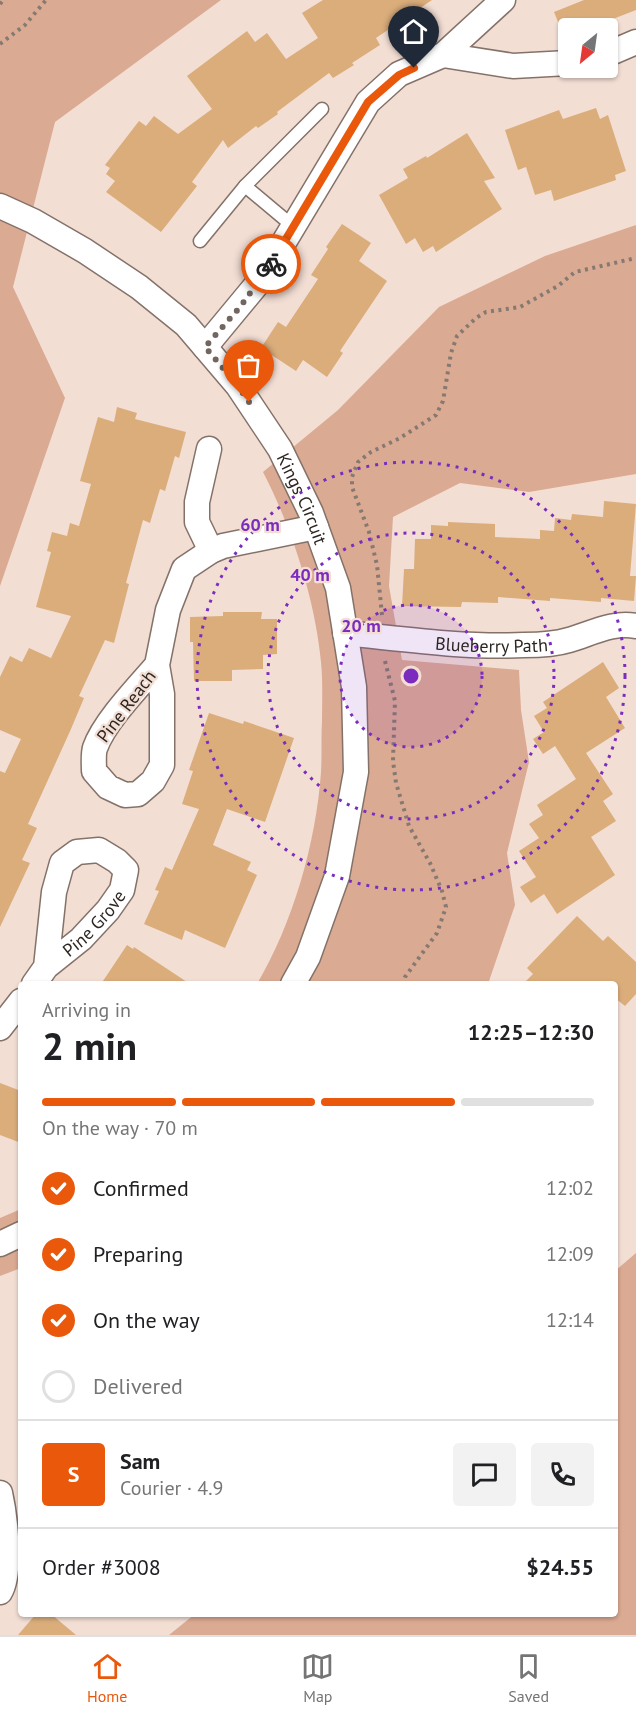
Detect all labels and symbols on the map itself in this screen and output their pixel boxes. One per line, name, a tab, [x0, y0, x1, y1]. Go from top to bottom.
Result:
pin	[388, 6, 439, 68]
north arrow	[558, 18, 618, 78]
courier	[241, 234, 301, 294]
pin	[223, 340, 274, 402]
street label: Kings Circuit	[272, 449, 333, 547]
text: 60 m	[240, 513, 280, 536]
text: 40 m	[290, 563, 330, 586]
text: 20 m	[341, 614, 381, 637]
street label: Blueberry Path	[434, 631, 549, 657]
street label: Pine Reach	[91, 665, 161, 747]
centre of rings	[401, 666, 421, 686]
street label: Pine Grove	[57, 885, 130, 961]

